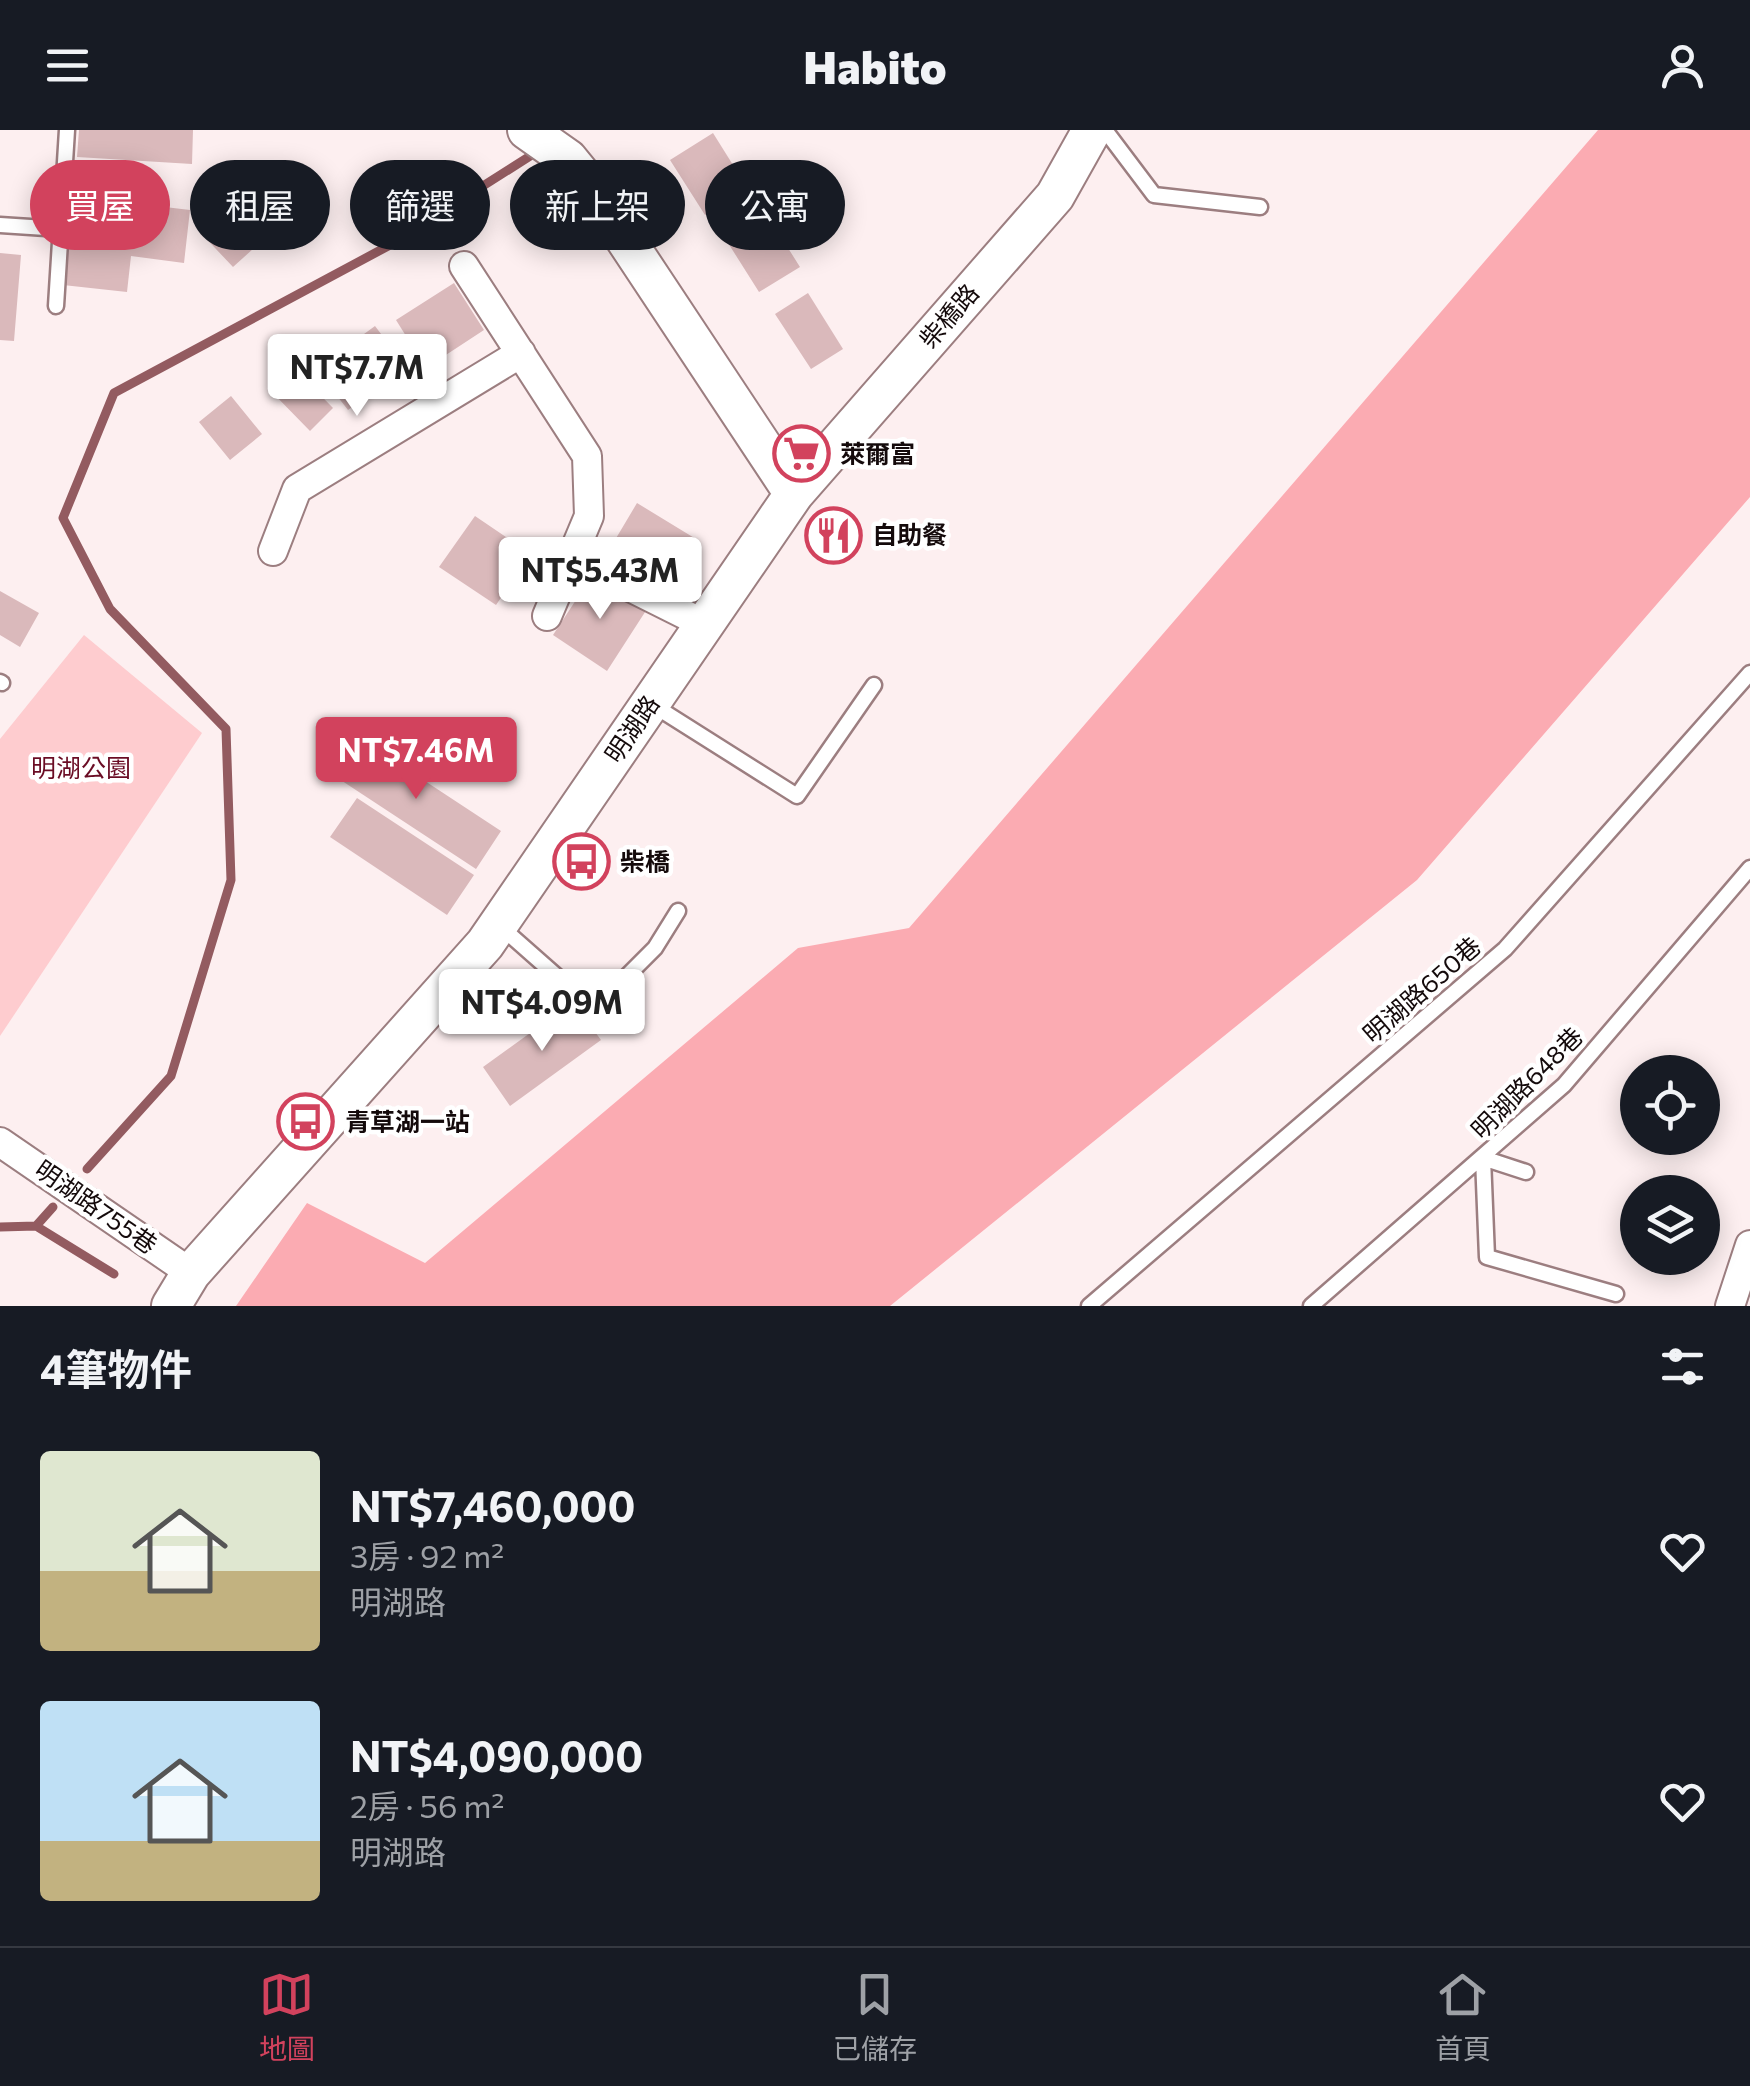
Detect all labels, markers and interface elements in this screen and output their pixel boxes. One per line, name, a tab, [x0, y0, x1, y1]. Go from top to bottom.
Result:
icon: menu	[40, 38, 95, 93]
text: Habito	[803, 38, 947, 93]
icon: person	[1655, 38, 1710, 93]
chip: 買屋	[30, 160, 170, 250]
chip: 租屋	[190, 160, 330, 250]
chip: 篩選	[350, 160, 490, 250]
chip: 新上架	[510, 160, 685, 250]
chip: 公寓	[705, 160, 845, 250]
street label: 柴橋路	[912, 277, 984, 353]
pin: NT$7.7M	[265, 334, 449, 419]
text: NT$7.7M	[290, 346, 424, 386]
supermarket icon: 萊爾富	[771, 424, 831, 484]
place label: 萊爾富	[840, 438, 915, 468]
restaurant icon: 自助餐	[803, 505, 863, 565]
place label: 自助餐	[872, 519, 947, 549]
pin: NT$5.43M	[497, 537, 703, 622]
text: NT$5.43M	[521, 549, 679, 589]
street label: 明湖路	[598, 689, 665, 768]
pin: NT$7.46M	[313, 717, 519, 802]
text: NT$7.46M	[338, 729, 494, 769]
park label: 明湖公園	[31, 752, 131, 782]
bus stop icon: 柴橋	[551, 832, 611, 892]
place label: 柴橋	[620, 846, 670, 876]
street label: 明湖路650巷	[1356, 930, 1486, 1048]
pin: NT$4.09M	[439, 969, 645, 1054]
text: NT$4.09M	[461, 981, 623, 1021]
street label: 明湖路648巷	[1464, 1020, 1588, 1144]
map controls	[1620, 1055, 1720, 1275]
button: locate	[1620, 1055, 1720, 1155]
bus stop icon: 青草湖一站	[276, 1092, 336, 1152]
place label: 青草湖一站	[345, 1106, 470, 1136]
street label: 明湖路755巷	[30, 1153, 163, 1259]
button: layers	[1620, 1175, 1720, 1275]
icon: filters	[1655, 1339, 1710, 1394]
text: 4筆物件	[40, 1342, 192, 1394]
text: NT$7,460,000	[350, 1479, 635, 1531]
icon: home	[120, 1491, 240, 1611]
icon: heart	[1655, 1524, 1710, 1579]
text: 3房 · 92 m²	[350, 1535, 504, 1575]
text: 明湖路	[350, 1581, 446, 1621]
text: NT$4,090,000	[350, 1729, 643, 1781]
icon: home	[120, 1741, 240, 1861]
icon: heart	[1655, 1774, 1710, 1829]
text: 2房 · 56 m²	[350, 1785, 504, 1825]
text: 明湖路	[350, 1831, 446, 1871]
tab: 地圖	[259, 1967, 315, 2067]
tab: 已儲存	[833, 1967, 917, 2067]
tab: 首頁	[1435, 1967, 1491, 2067]

